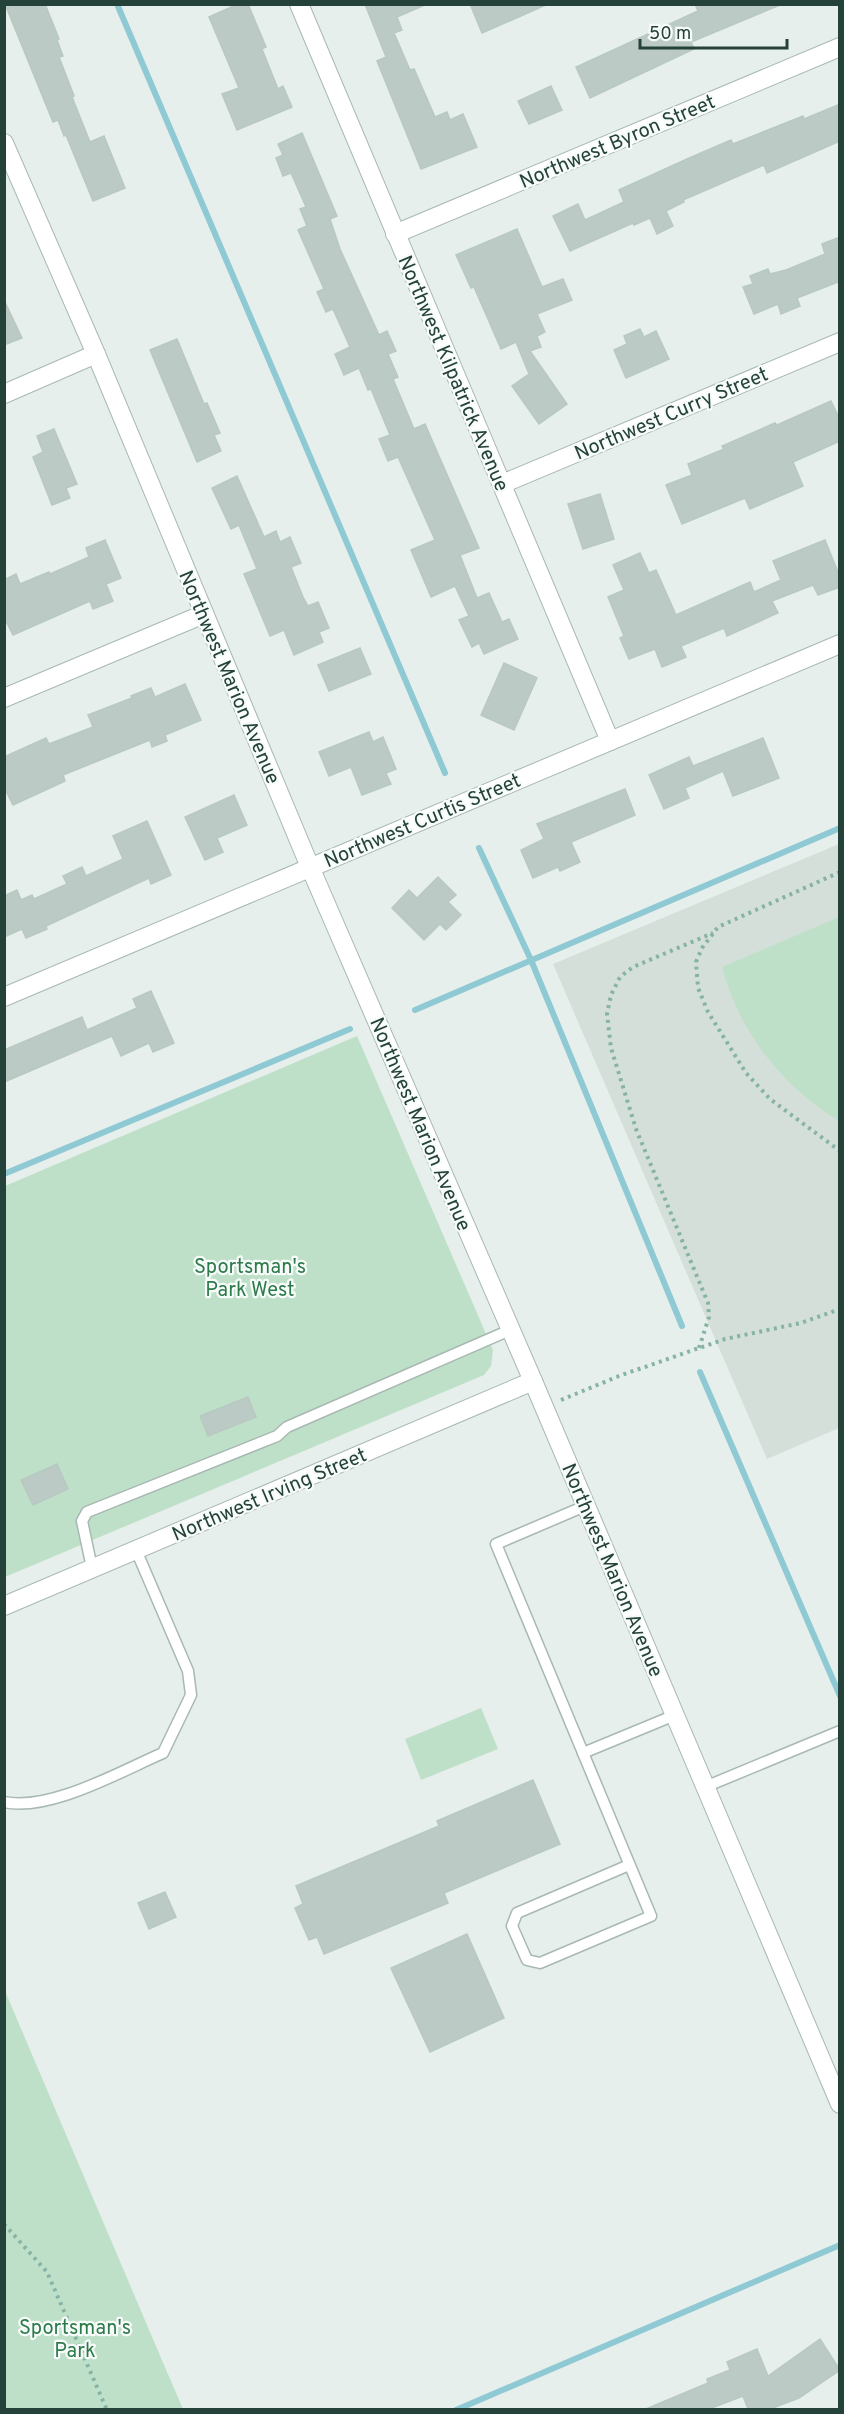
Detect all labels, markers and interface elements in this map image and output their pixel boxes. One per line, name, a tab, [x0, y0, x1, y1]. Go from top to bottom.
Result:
scale bar	[640, 12, 787, 50]
text: 50 m	[649, 23, 691, 46]
street label: Northwest Byron Street	[516, 90, 720, 196]
street label: Northwest Kilpatrick Avenue	[391, 252, 514, 496]
street label: Northwest Curry Street	[571, 362, 773, 467]
street label: Northwest Marion Avenue	[171, 567, 285, 789]
street label: Northwest Curtis Street	[320, 769, 525, 875]
street label: Northwest Marion Avenue	[362, 1014, 476, 1236]
park label: Sportsman's Park West	[194, 1255, 306, 1304]
street label: Northwest Irving Street	[168, 1443, 371, 1549]
street label: Northwest Marion Avenue	[554, 1460, 668, 1682]
park label: Sportsman's Park	[19, 2316, 131, 2365]

